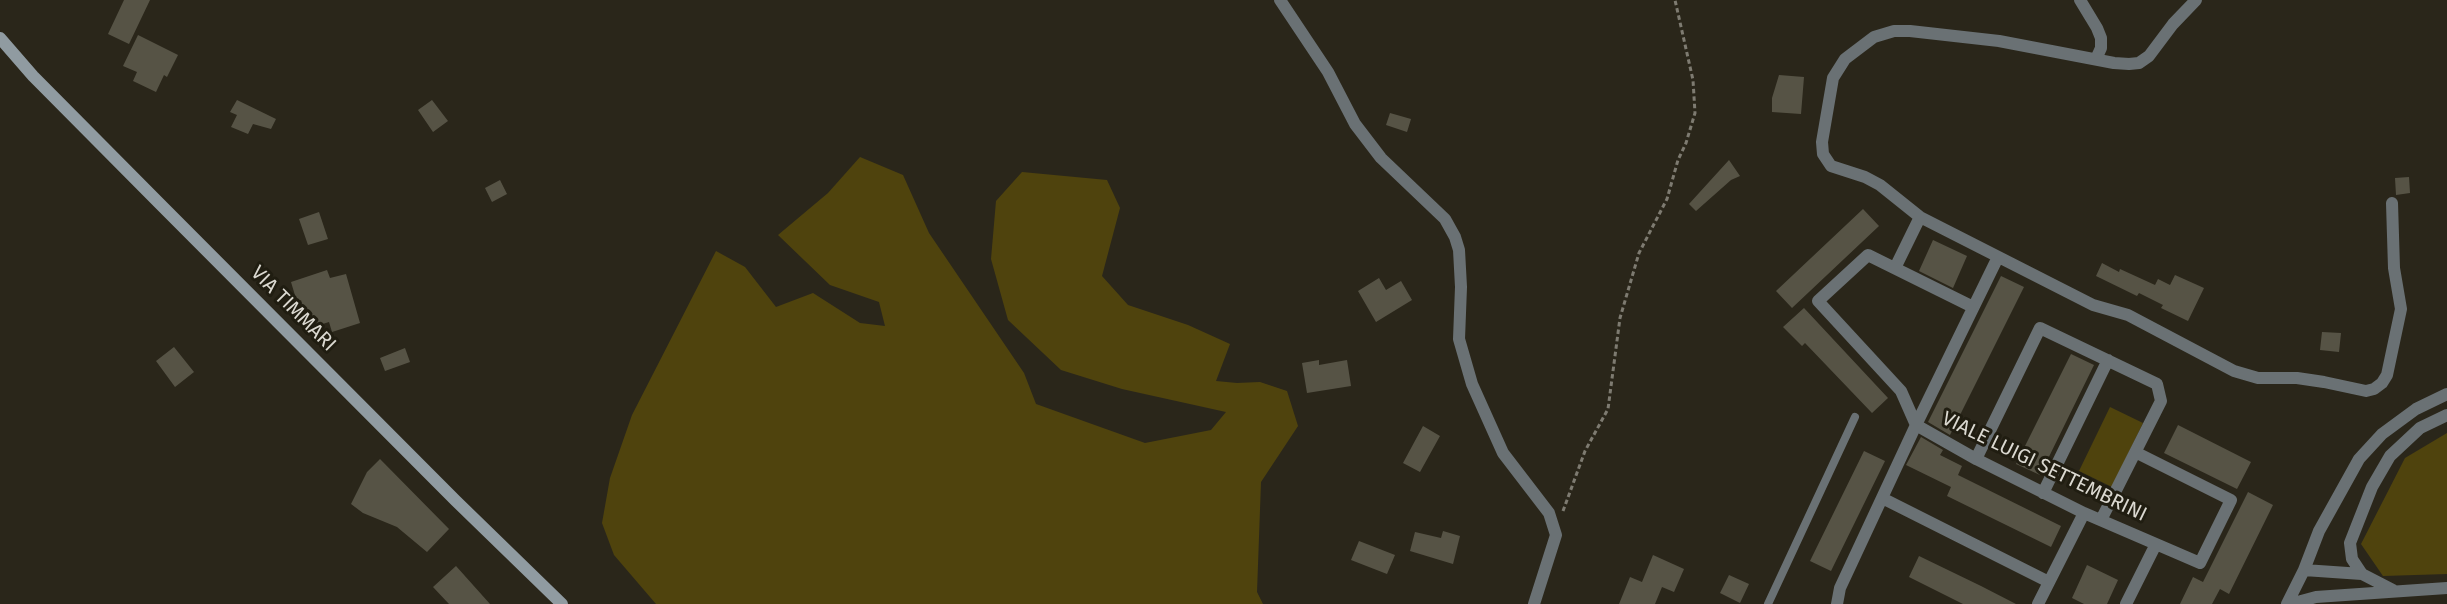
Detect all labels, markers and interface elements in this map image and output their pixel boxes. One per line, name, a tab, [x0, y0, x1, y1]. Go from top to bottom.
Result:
street label: VIA TIMMARI	[245, 261, 341, 357]
street label: VIALE LUIGI SETTEMBRINI	[1938, 407, 2150, 527]

